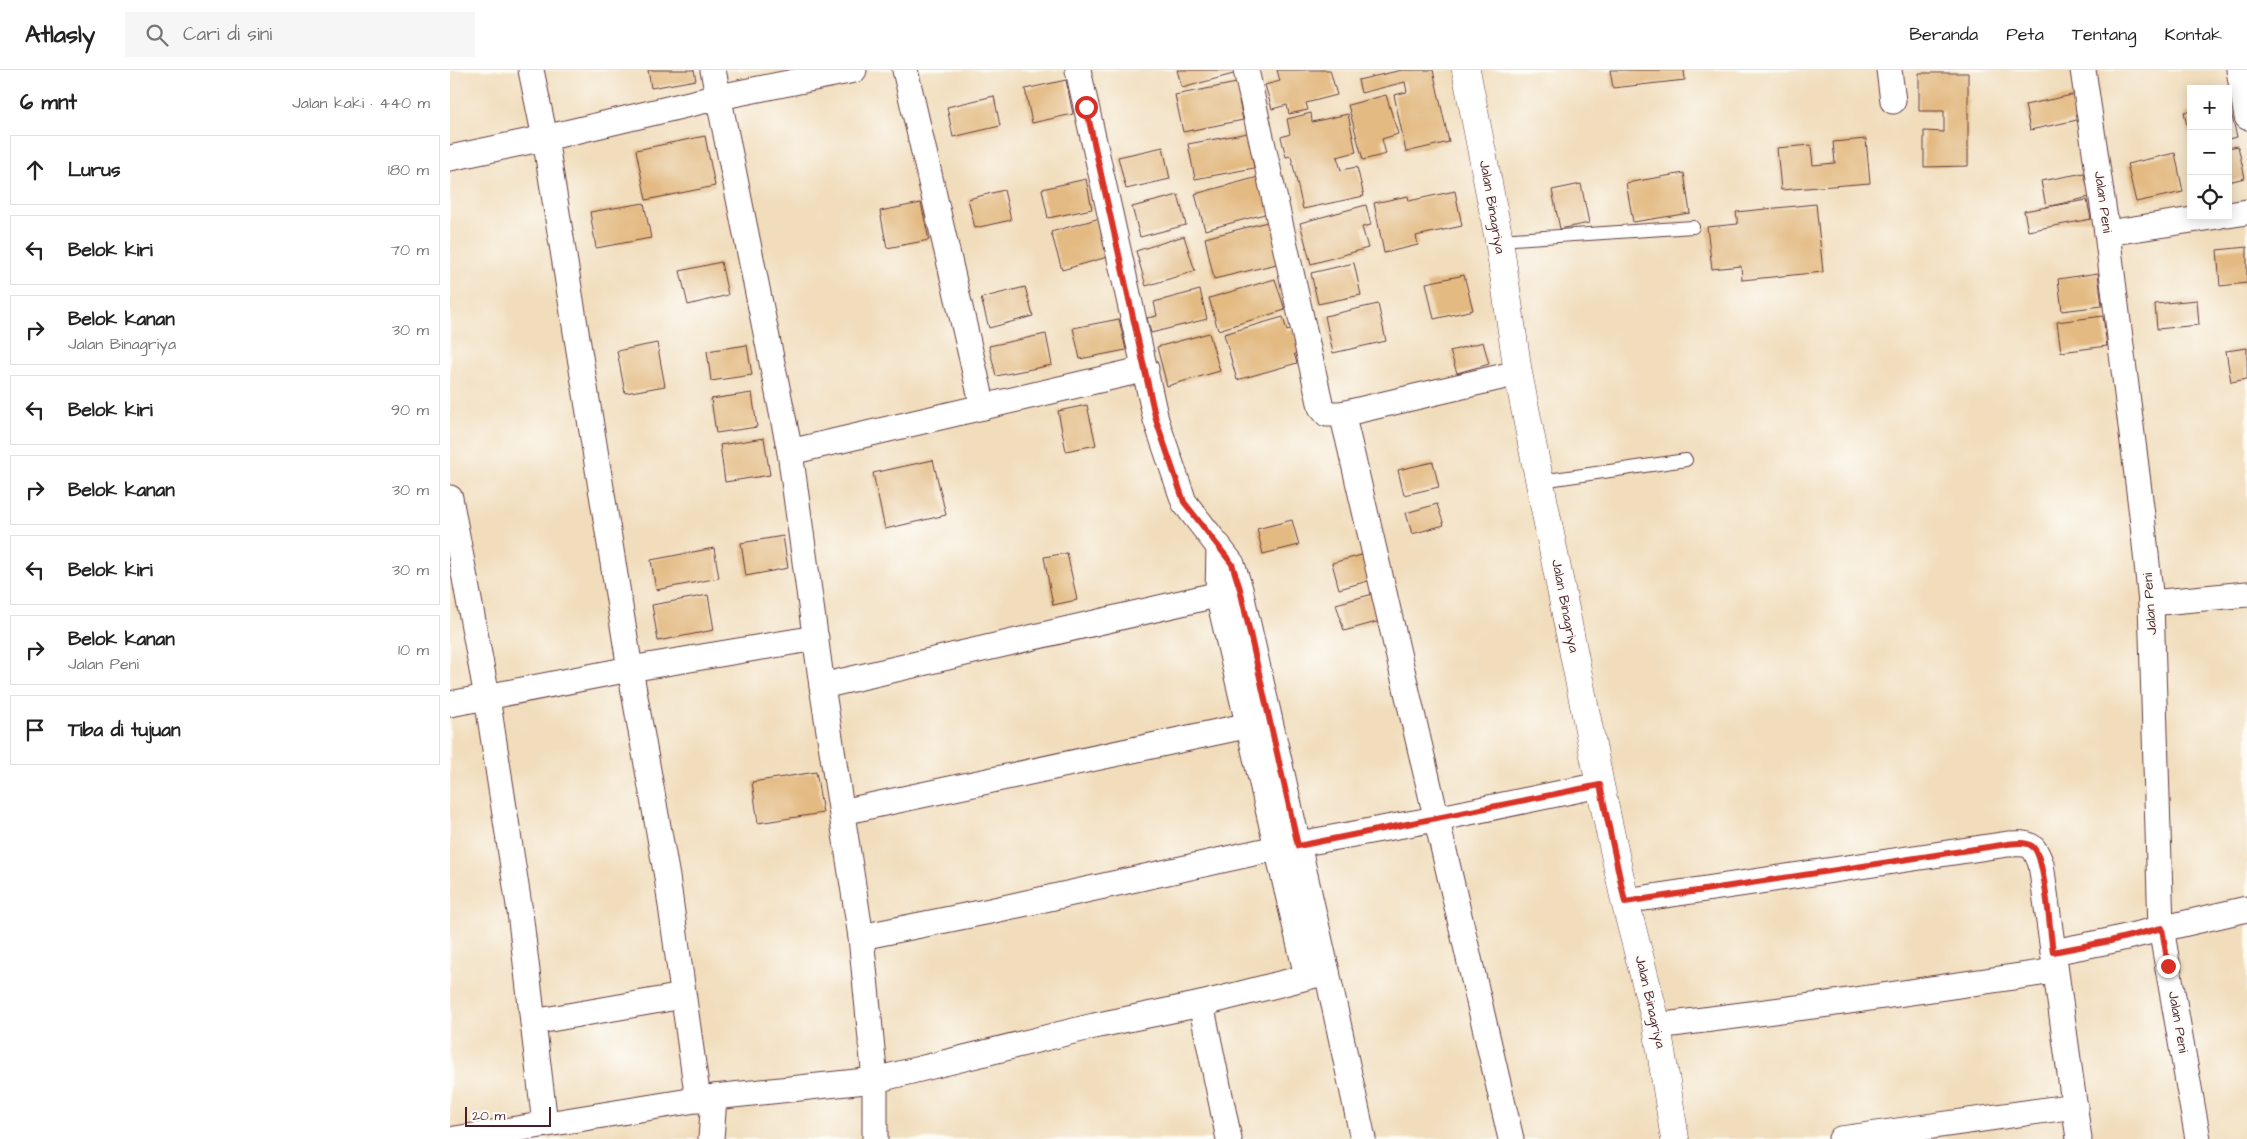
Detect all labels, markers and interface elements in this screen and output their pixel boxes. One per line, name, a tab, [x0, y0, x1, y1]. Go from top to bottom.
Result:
search box	[125, 12, 475, 57]
text: Atlasly	[25, 18, 95, 52]
icon: search	[143, 21, 171, 49]
text: Cari di sini	[183, 21, 272, 48]
text: Beranda	[1909, 22, 1978, 47]
text: Peta	[2006, 22, 2044, 47]
text: Tentang	[2072, 22, 2136, 47]
text: Kontak	[2164, 22, 2222, 47]
map controls	[2187, 85, 2232, 220]
button: +	[2187, 85, 2232, 130]
text: 6 mnt	[20, 88, 77, 117]
text: Jalan kaki · 440 m	[292, 92, 430, 114]
route start	[1075, 96, 1098, 119]
button: −	[2187, 130, 2232, 175]
icon: ahead	[21, 156, 49, 184]
text: Lurus	[68, 157, 120, 184]
text: 180 m	[388, 159, 429, 181]
street label: Jalan Binagriya	[1474, 159, 1510, 255]
street label: Jalan Peni	[2089, 170, 2117, 234]
button: locate	[2187, 175, 2232, 220]
icon: left	[21, 236, 49, 264]
text: Belok kiri	[68, 237, 153, 264]
text: 70 m	[390, 239, 429, 261]
text: Belok kanan	[68, 306, 175, 333]
icon: right	[21, 316, 49, 344]
text: 30 m	[392, 319, 429, 341]
text: Jalan Binagriya	[68, 333, 176, 355]
icon: left	[21, 396, 49, 424]
text: Belok kiri	[68, 397, 153, 424]
text: 90 m	[391, 399, 429, 421]
icon: right	[21, 476, 49, 504]
text: Belok kanan	[68, 477, 175, 504]
text: 30 m	[392, 479, 429, 501]
icon: left	[21, 556, 49, 584]
text: Belok kiri	[68, 557, 153, 584]
street label: Jalan Binagriya	[1546, 558, 1584, 654]
text: 30 m	[392, 559, 429, 581]
street label: Jalan Peni	[2138, 572, 2162, 636]
text: Belok kanan	[68, 626, 175, 653]
icon: right	[21, 636, 49, 664]
text: 10 m	[398, 639, 429, 661]
text: Jalan Peni	[68, 653, 139, 675]
icon: arrive	[21, 716, 49, 744]
text: Tiba di tujuan	[68, 717, 180, 744]
street label: Jalan Binagriya	[1630, 954, 1670, 1050]
route end	[2157, 955, 2180, 978]
street label: Jalan Peni	[2163, 990, 2193, 1054]
scale bar	[465, 1104, 551, 1127]
text: 20 m	[472, 1106, 505, 1126]

